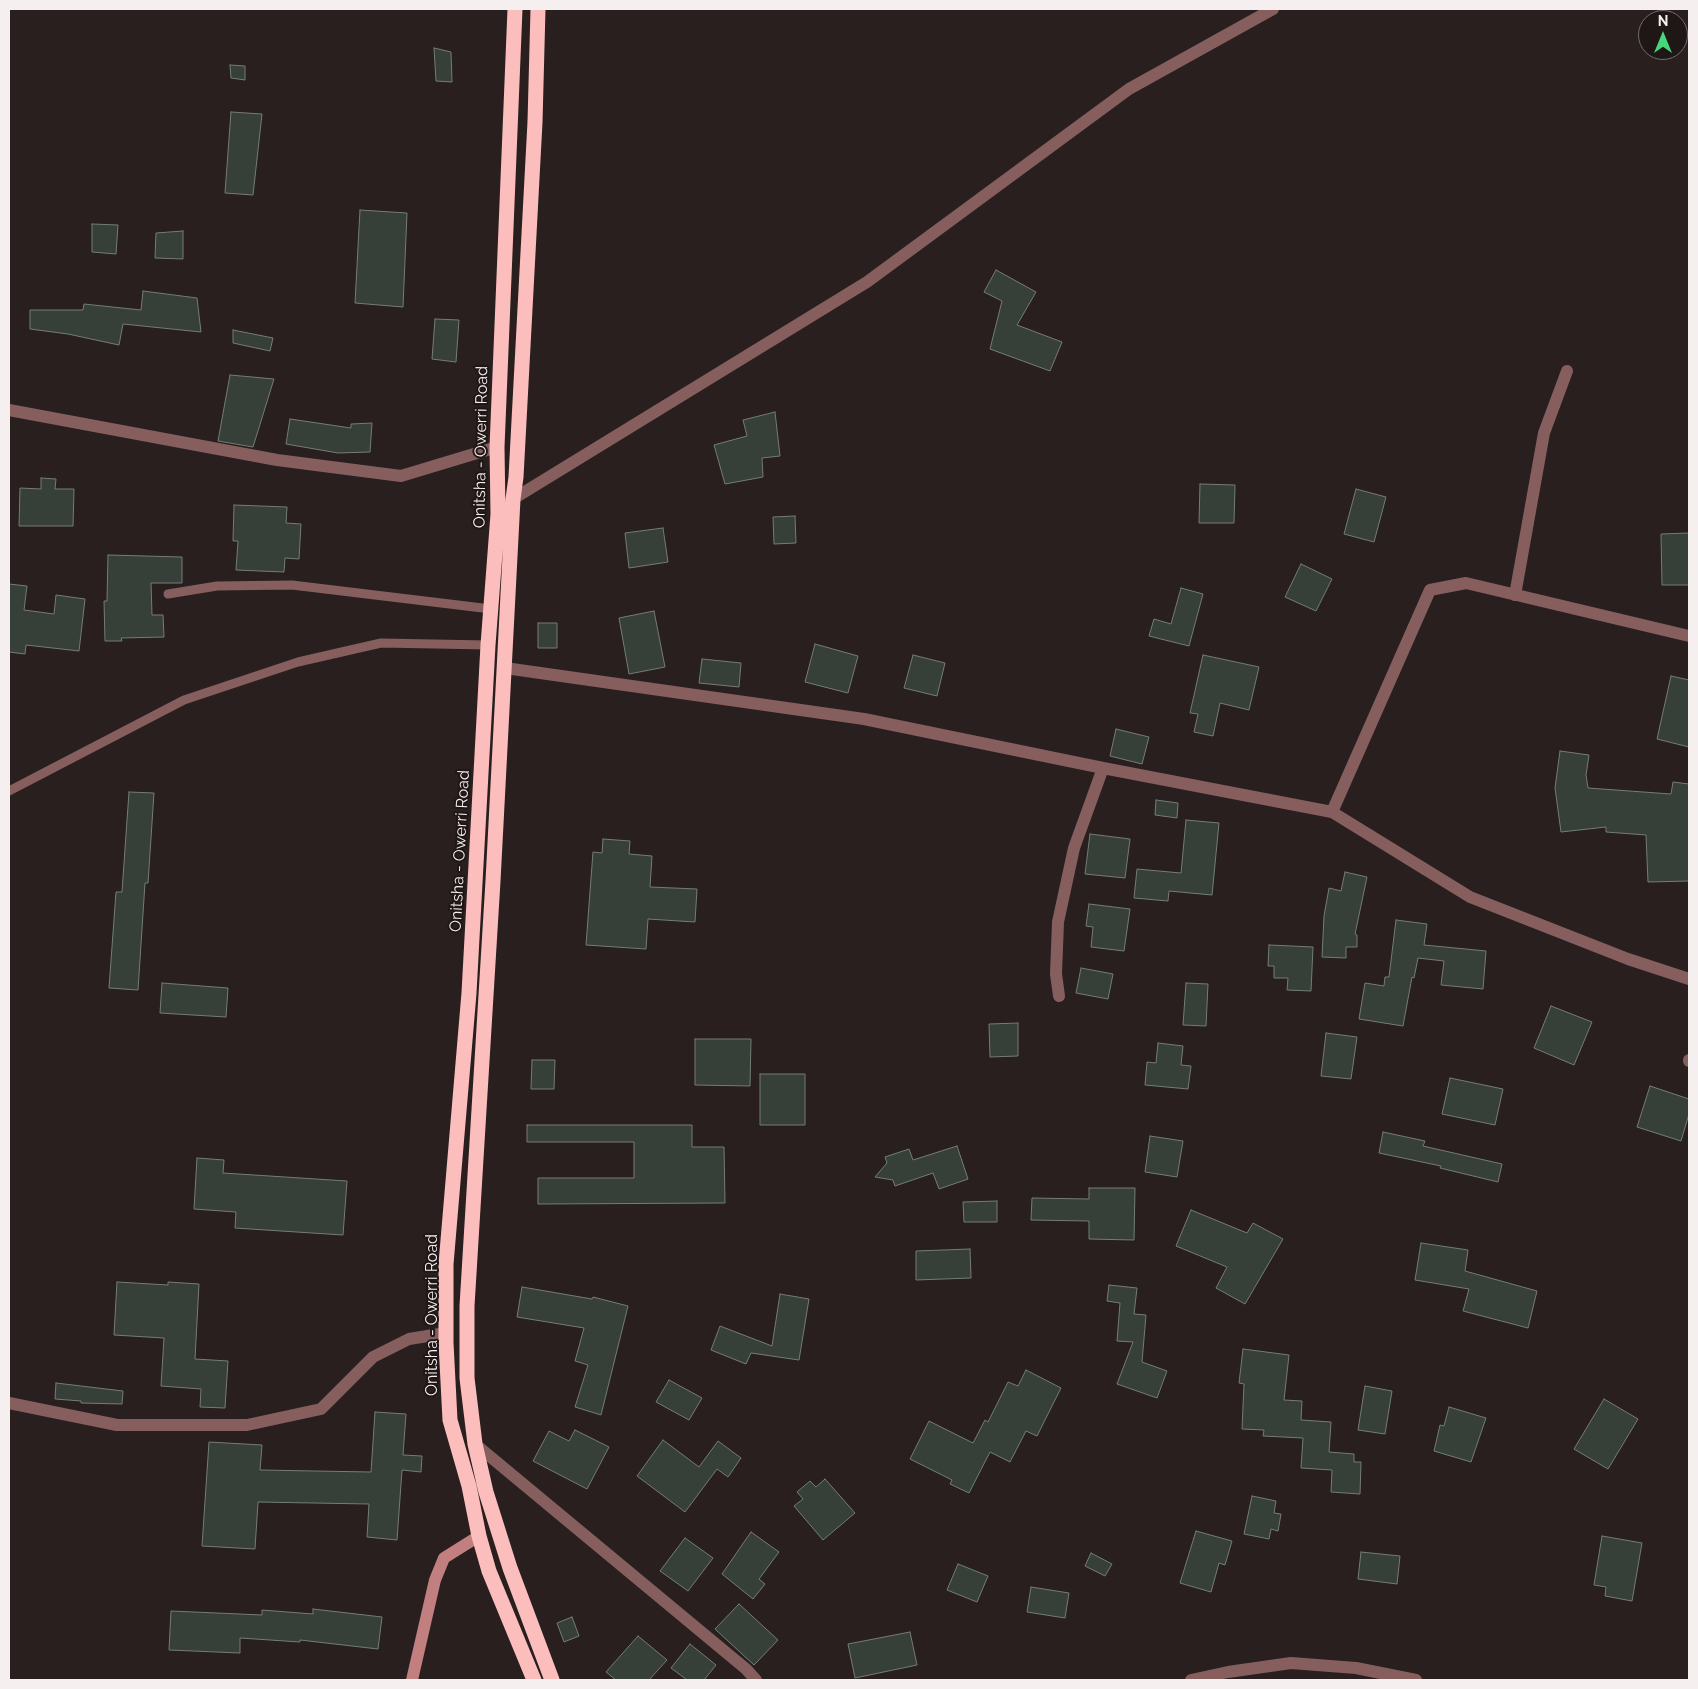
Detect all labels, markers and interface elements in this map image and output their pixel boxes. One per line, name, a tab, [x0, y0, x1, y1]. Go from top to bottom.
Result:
north arrow	[1638, 10, 1688, 60]
text: N	[1658, 13, 1668, 29]
street label: Onitsha - Owerri Road	[470, 366, 492, 528]
street label: Onitsha - Owerri Road	[446, 770, 474, 932]
street label: Onitsha - Owerri Road	[422, 1234, 442, 1396]

